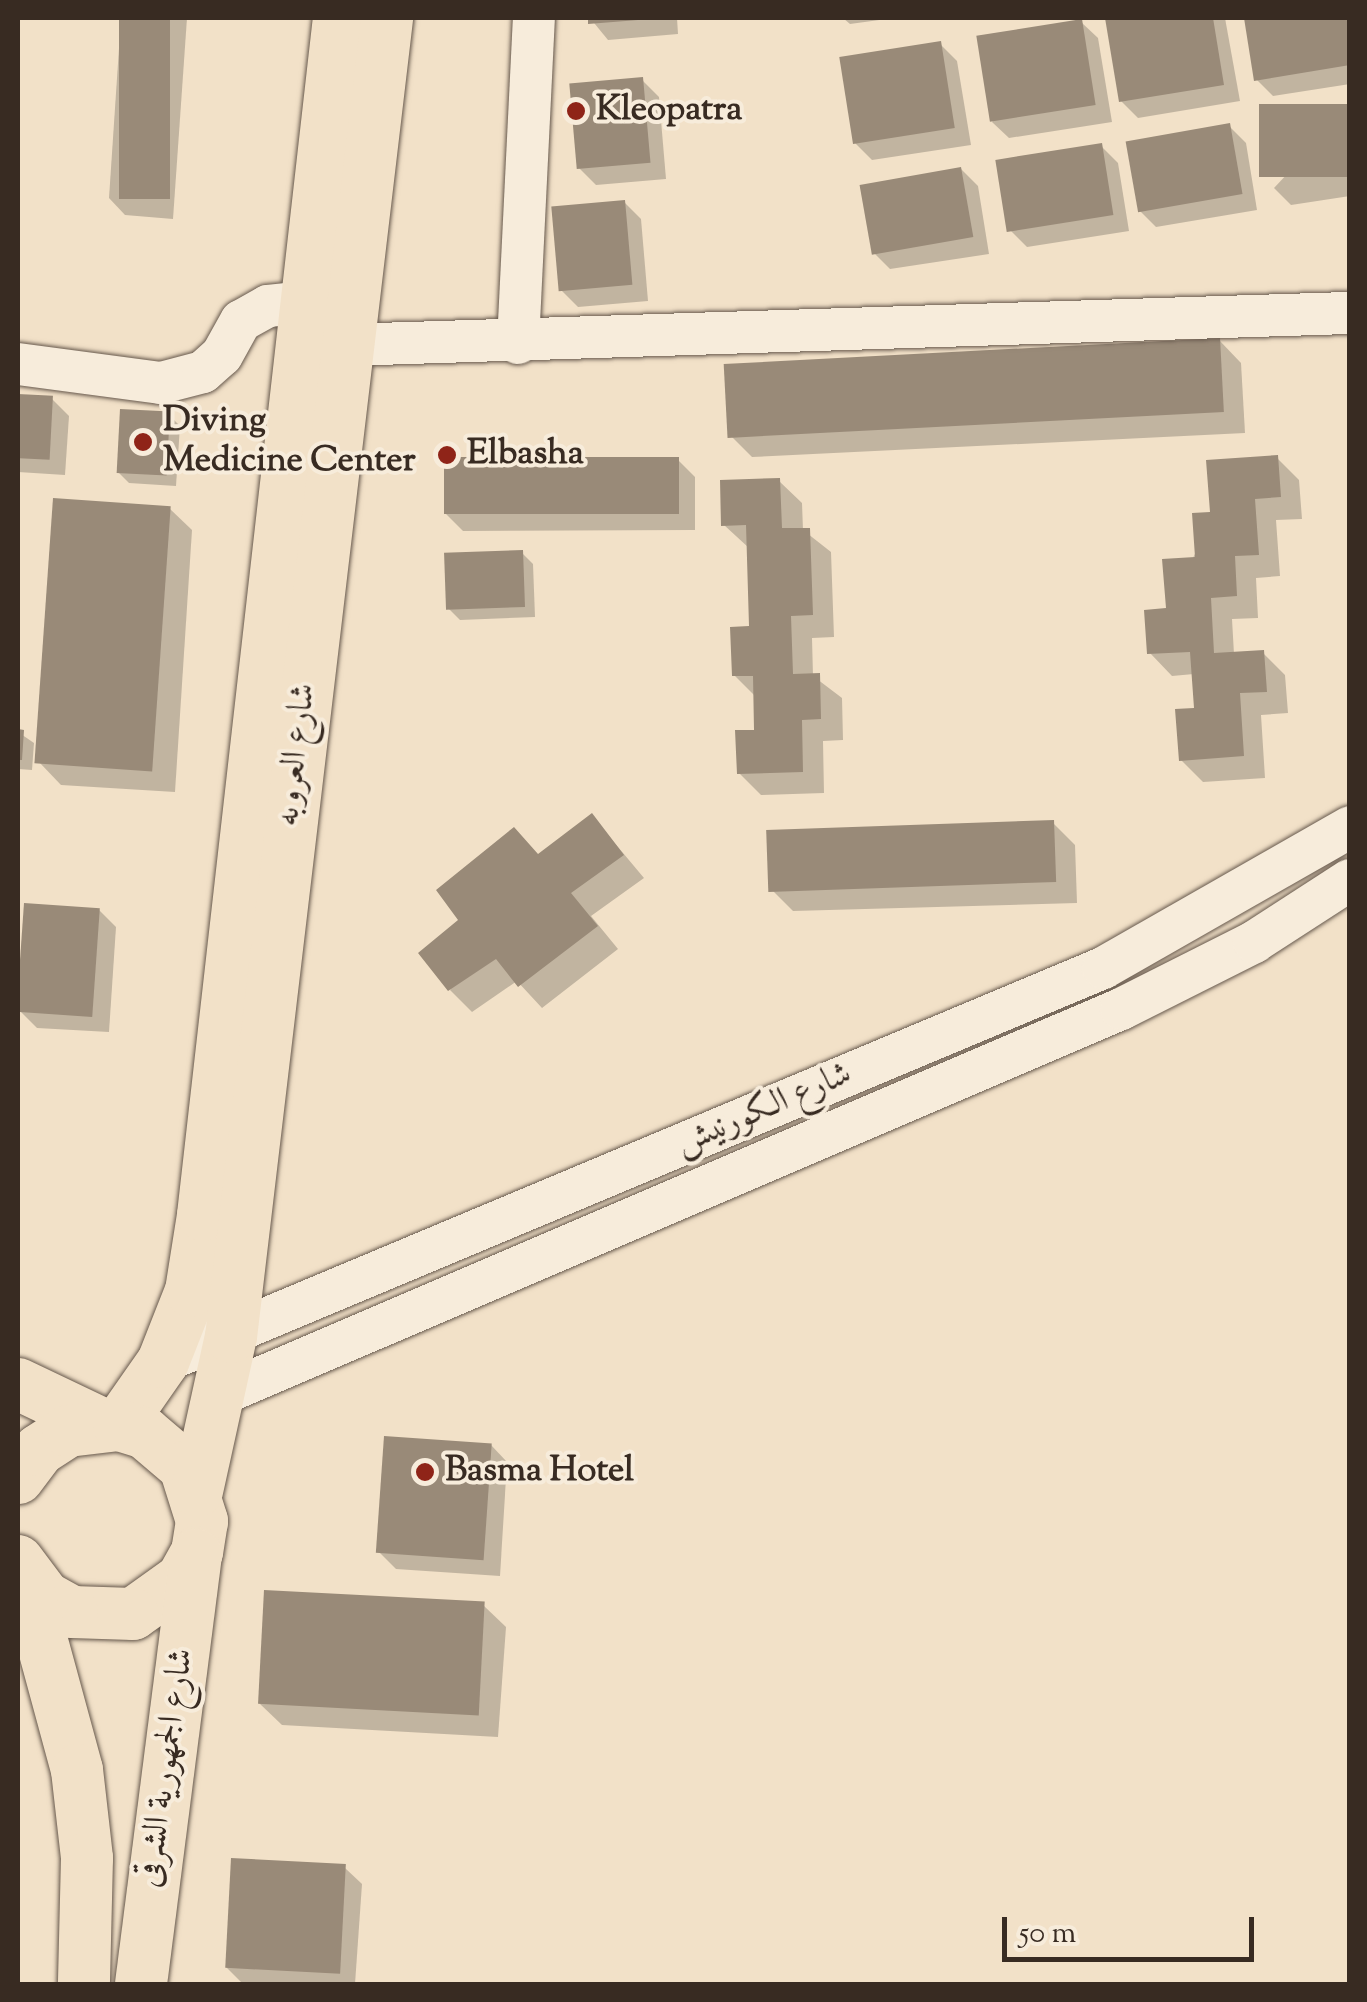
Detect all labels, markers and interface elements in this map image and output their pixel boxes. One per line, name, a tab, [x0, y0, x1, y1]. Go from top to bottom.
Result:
place label: Kleopatra	[596, 90, 742, 132]
marker: Kleopatra	[565, 100, 587, 122]
place label: Diving Medicine Center	[163, 401, 416, 483]
marker: Diving Medicine Center	[132, 431, 154, 453]
place label: Elbasha	[467, 434, 584, 476]
marker: Elbasha	[436, 444, 458, 466]
street label: شارع العروبه	[267, 681, 327, 829]
street label: شارع الكورنيش	[670, 1054, 858, 1166]
place label: Basma Hotel	[445, 1451, 634, 1493]
marker: Basma Hotel	[414, 1461, 436, 1483]
street label: شارع الجمهورية الشرقى	[129, 1646, 205, 1890]
scale bar	[1007, 1897, 1260, 1959]
text: 50 m	[1019, 1913, 1076, 1956]

